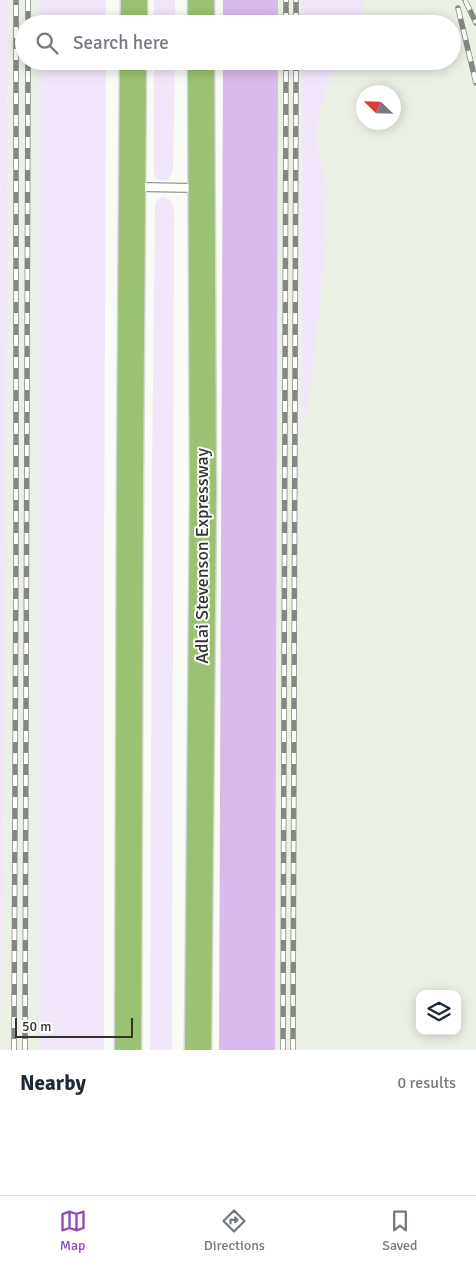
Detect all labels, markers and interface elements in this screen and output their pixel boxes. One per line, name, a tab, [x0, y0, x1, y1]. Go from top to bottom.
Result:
search box	[15, 15, 461, 70]
icon: search	[33, 29, 61, 57]
text: Search here	[73, 31, 169, 55]
north arrow	[356, 85, 401, 130]
street label: Adlai Stevenson Expressway	[191, 448, 213, 664]
map controls	[416, 990, 461, 1035]
button: layers	[416, 990, 461, 1035]
scale bar	[15, 1015, 132, 1038]
text: 50 m	[22, 1018, 51, 1035]
text: Nearby	[20, 1070, 86, 1096]
text: 0 results	[397, 1073, 456, 1093]
tab: Map	[59, 1207, 87, 1254]
tab: Directions	[204, 1207, 265, 1254]
tab: Saved	[382, 1207, 417, 1254]

